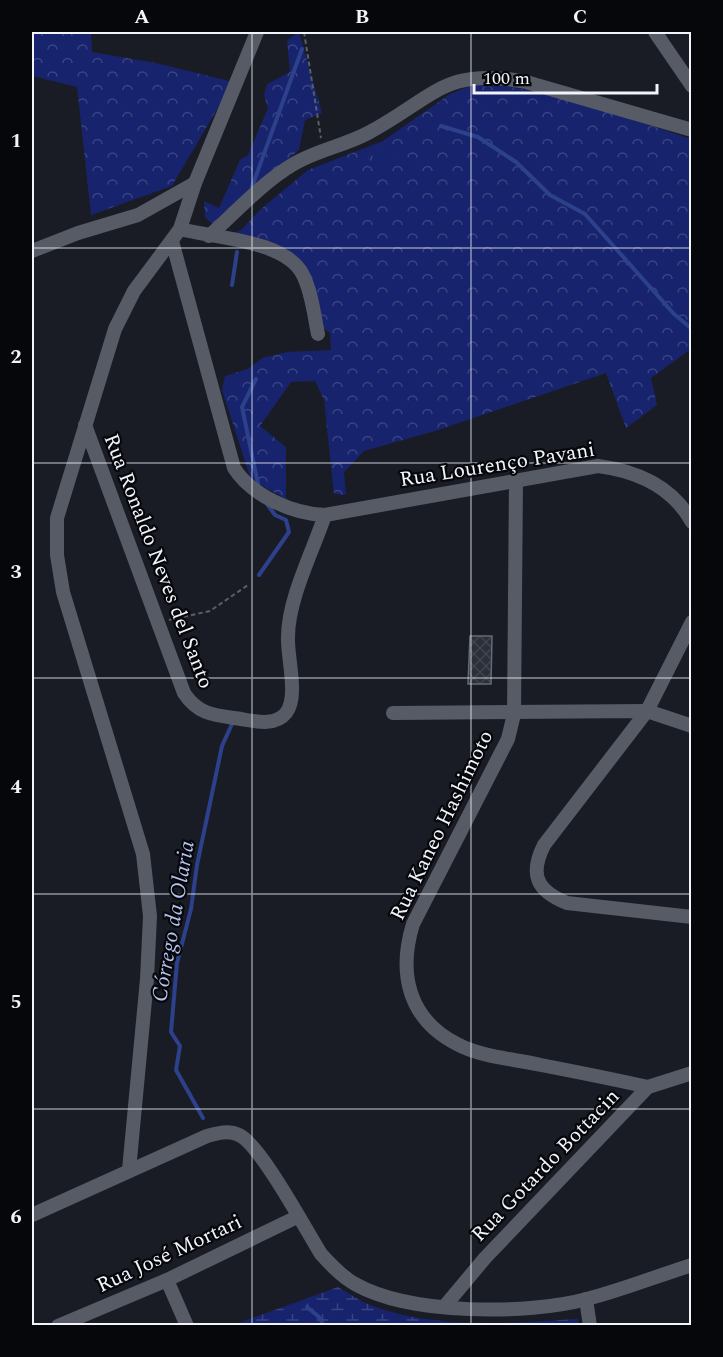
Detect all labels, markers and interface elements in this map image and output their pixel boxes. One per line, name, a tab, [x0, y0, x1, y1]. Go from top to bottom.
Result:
text: A	[134, 2, 150, 32]
text: B	[355, 2, 369, 32]
text: C	[573, 2, 587, 32]
scale bar	[474, 57, 657, 95]
text: 100 m	[483, 65, 530, 92]
text: 1	[10, 126, 22, 156]
text: 2	[10, 342, 22, 372]
street label: Rua Ronaldo Neves del Santo	[95, 429, 222, 694]
street label: Rua Lourenço Pavani	[397, 434, 597, 496]
text: 3	[10, 557, 22, 587]
street label: Rua Kaneo Hashimoto	[382, 725, 502, 926]
text: 4	[10, 772, 22, 802]
water label: Córrego da Olaria	[143, 838, 204, 1004]
text: 5	[10, 987, 22, 1017]
street label: Rua Gotardo Bottacin	[464, 1082, 628, 1250]
text: 6	[10, 1202, 22, 1232]
street label: Rua José Mortari	[91, 1206, 247, 1302]

